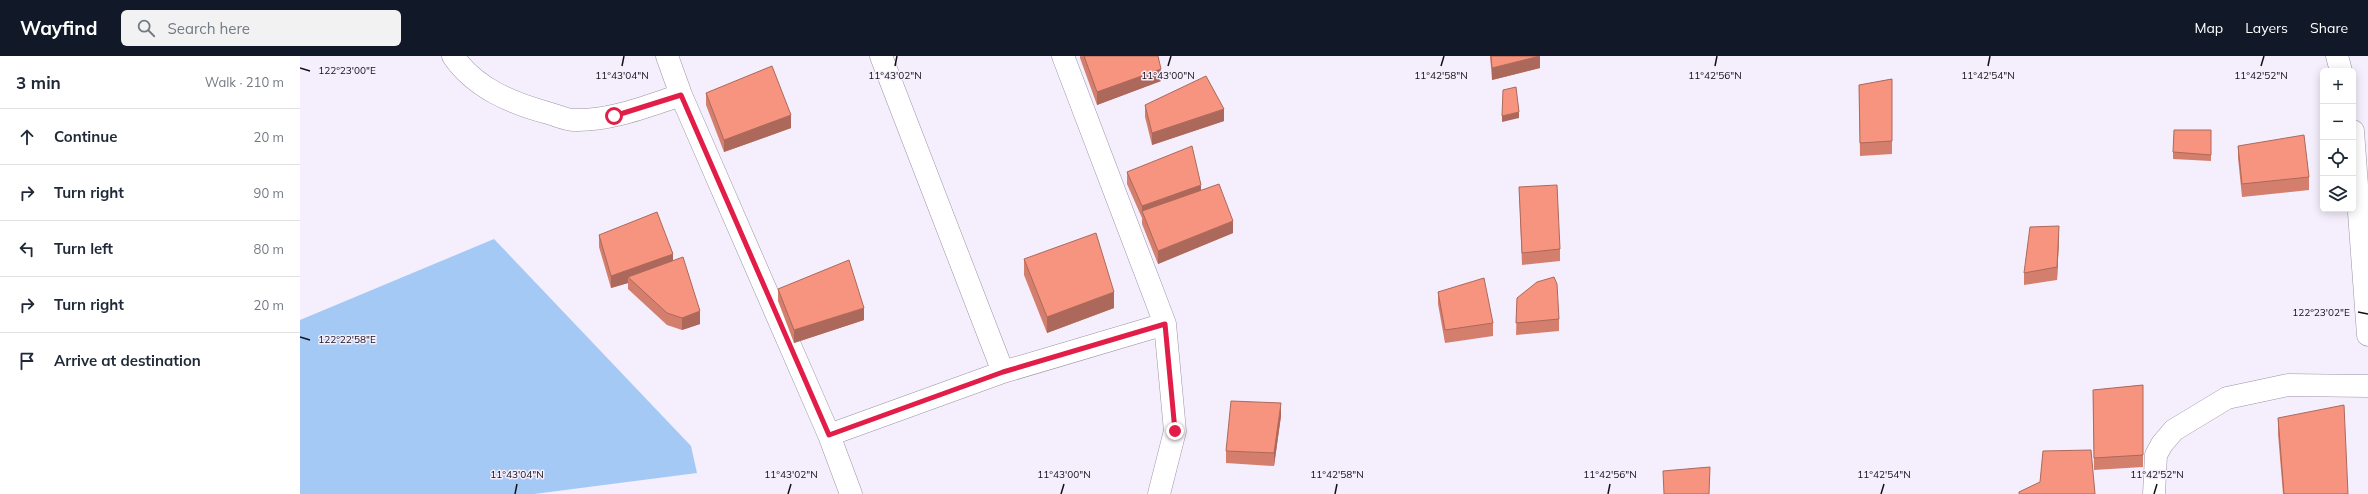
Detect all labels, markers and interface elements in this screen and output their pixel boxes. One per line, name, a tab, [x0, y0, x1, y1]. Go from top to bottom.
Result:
search box	[121, 10, 401, 46]
text: Wayfind	[20, 16, 97, 40]
icon: search	[135, 17, 157, 39]
text: Search here	[167, 19, 250, 38]
text: Map	[2194, 19, 2223, 37]
text: Layers	[2245, 19, 2288, 37]
text: Share	[2310, 19, 2348, 37]
text: 122°23'00"E	[318, 64, 376, 77]
map controls	[2320, 68, 2356, 212]
button: +	[2320, 68, 2356, 104]
text: 11°43'04"N	[595, 69, 649, 82]
text: 11°43'02"N	[868, 69, 922, 82]
text: 11°43'00"N	[1141, 69, 1195, 82]
text: 11°42'58"N	[1414, 69, 1468, 82]
text: 11°42'56"N	[1688, 69, 1742, 82]
text: 11°42'54"N	[1961, 69, 2015, 82]
text: 11°42'52"N	[2234, 69, 2288, 82]
text: 3 min	[16, 72, 61, 93]
text: Walk · 210 m	[205, 74, 284, 90]
button: −	[2320, 104, 2356, 140]
route start	[605, 107, 623, 125]
icon: ahead	[16, 126, 38, 148]
text: Continue	[54, 127, 117, 146]
text: 20 m	[254, 129, 284, 145]
button: locate	[2320, 140, 2356, 176]
button: layers	[2320, 176, 2356, 212]
icon: right	[16, 182, 38, 204]
text: Turn right	[54, 183, 124, 202]
text: 90 m	[254, 185, 284, 201]
icon: left	[16, 238, 38, 260]
text: Turn left	[54, 239, 113, 258]
text: 80 m	[254, 241, 284, 257]
icon: right	[16, 294, 38, 316]
text: Turn right	[54, 295, 124, 314]
text: 20 m	[254, 297, 284, 313]
text: 122°23'02"E	[2292, 306, 2350, 319]
text: 122°22'58"E	[318, 333, 376, 346]
icon: arrive	[16, 350, 38, 372]
text: Arrive at destination	[54, 351, 201, 370]
route end	[1166, 422, 1184, 440]
text: 11°43'04"N	[490, 468, 544, 481]
text: 11°43'02"N	[764, 468, 818, 481]
text: 11°43'00"N	[1037, 468, 1091, 481]
text: 11°42'58"N	[1310, 468, 1364, 481]
text: 11°42'56"N	[1583, 468, 1637, 481]
text: 11°42'54"N	[1857, 468, 1911, 481]
text: 11°42'52"N	[2130, 468, 2184, 481]

